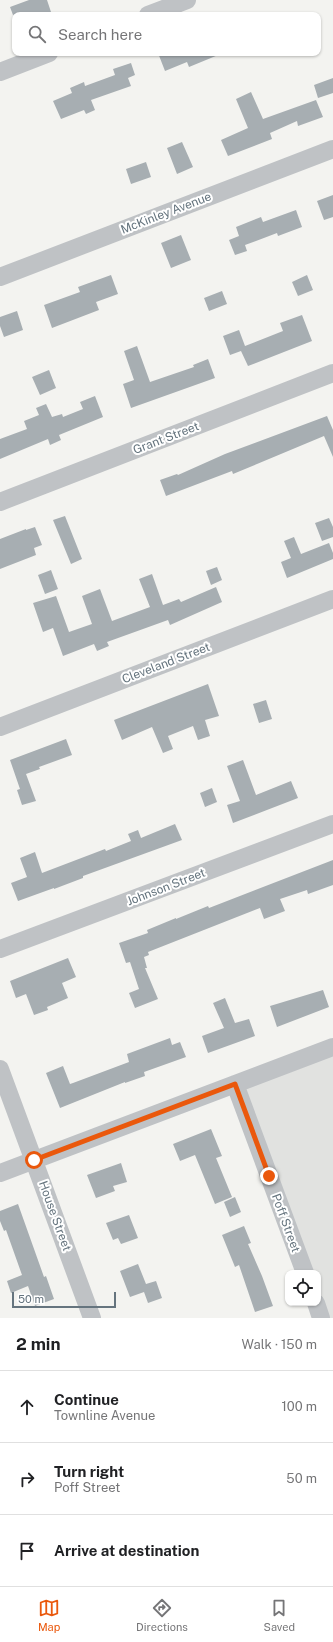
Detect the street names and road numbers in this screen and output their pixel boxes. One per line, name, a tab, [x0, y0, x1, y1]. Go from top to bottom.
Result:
street label: McKinley Avenue	[119, 189, 213, 237]
street label: Grant Street	[131, 419, 201, 457]
street label: Cleveland Street	[120, 640, 212, 686]
street label: Johnson Street	[125, 865, 208, 908]
street label: House Street	[36, 1179, 74, 1253]
street label: Poff Street	[269, 1192, 303, 1254]

